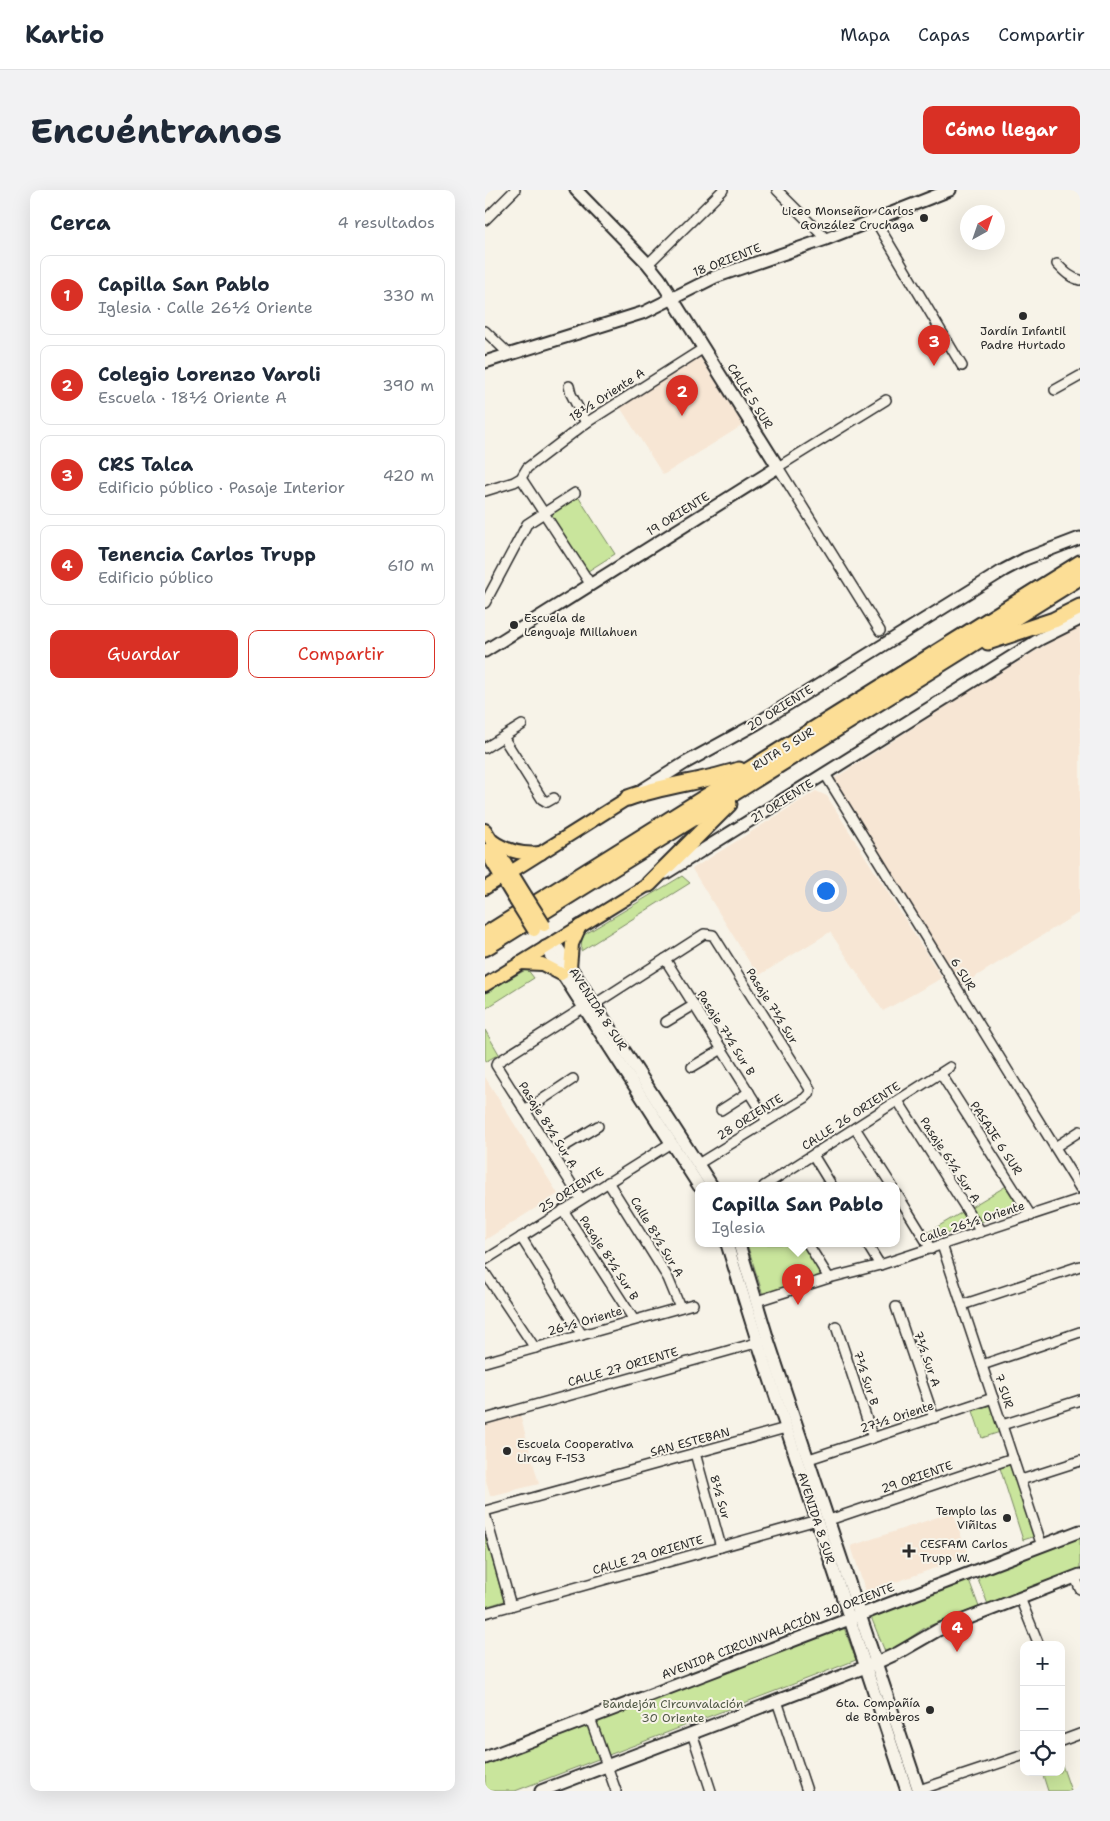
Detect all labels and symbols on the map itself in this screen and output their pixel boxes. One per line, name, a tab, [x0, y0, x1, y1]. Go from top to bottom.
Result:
place label: Liceo Monseñor Carlos González Cruchaga	[782, 203, 915, 233]
north arrow	[960, 205, 1005, 250]
marker: Liceo Monseñor Carlos González Cruchaga	[918, 212, 930, 224]
street label: 18 ORIENTE	[691, 240, 763, 280]
marker: Jardín Infantil Padre Hurtado	[1017, 310, 1029, 322]
place label: Jardín Infantil Padre Hurtado	[980, 323, 1066, 353]
pin: 3	[918, 325, 950, 366]
street label: CALLE 5 SUR	[724, 360, 776, 432]
street label: 18½ Oriente A	[566, 364, 648, 425]
pin: 2	[666, 375, 698, 416]
street label: 19 ORIENTE	[643, 488, 713, 540]
place label: Escuela de Lenguaje Millahuen	[524, 610, 637, 640]
marker: Escuela de Lenguaje Millahuen	[508, 619, 520, 631]
street label: 20 ORIENTE	[744, 681, 816, 735]
street label: RUTA 5 SUR	[749, 724, 817, 774]
street label: 21 ORIENTE	[747, 775, 817, 827]
your location	[813, 878, 839, 904]
street label: 6 SUR	[947, 955, 979, 993]
street label: AVENIDA 8 SUR	[565, 965, 631, 1053]
street label: Pasaje 7½ Sur	[742, 965, 802, 1047]
street label: Pasaje 7½ Sur B	[693, 987, 759, 1079]
street label: CALLE 26 ORIENTE	[799, 1078, 903, 1154]
street label: Pasaje 8½ Sur A	[515, 1079, 581, 1172]
street label: 28 ORIENTE	[714, 1090, 786, 1144]
street label: PASAJE 6 SUR	[966, 1098, 1026, 1178]
street label: Pasaje 6½ Sur A	[916, 1114, 984, 1206]
street label: 25 ORIENTE	[535, 1164, 607, 1216]
street label: Calle 8½ Sur A	[627, 1194, 687, 1280]
street label: Calle 26½ Oriente	[917, 1197, 1027, 1247]
street label: Pasaje 8½ Sur B	[576, 1213, 642, 1303]
pin: 1	[782, 1264, 814, 1305]
street label: 26½ Oriente	[546, 1303, 624, 1339]
street label: 7½ Sur A	[910, 1329, 944, 1389]
street label: CALLE 27 ORIENTE	[566, 1344, 680, 1390]
street label: 7½ Sur B	[850, 1349, 882, 1407]
street label: 7 SUR	[991, 1372, 1017, 1410]
street label: 27½ Oriente	[858, 1397, 936, 1436]
street label: SAN ESTEBAN	[648, 1424, 732, 1460]
place label: Escuela Cooperativa Lircay F-153	[517, 1436, 634, 1466]
marker: Escuela Cooperativa Lircay F-153	[501, 1445, 513, 1457]
street label: 29 ORIENTE	[879, 1457, 955, 1497]
street label: AVENIDA 8 SUR	[794, 1470, 838, 1566]
street label: 8½ Sur	[706, 1473, 734, 1521]
place label: Templo las Viñitas	[936, 1503, 997, 1533]
marker: Templo las Viñitas	[1001, 1512, 1013, 1524]
street label: CALLE 29 ORIENTE	[591, 1532, 705, 1578]
place label: CESFAM Carlos Trupp W.	[920, 1536, 1008, 1566]
marker: CESFAM Carlos Trupp W.	[902, 1544, 916, 1558]
street label: AVENIDA CIRCUNVALACIÓN 30 ORIENTE	[659, 1579, 897, 1683]
pin: 4	[941, 1611, 973, 1652]
place label: 6ta. Compañía de Bomberos	[836, 1695, 921, 1725]
park label: Bandejón Circunvalación 30 Oriente	[603, 1696, 743, 1726]
marker: 6ta. Compañía de Bomberos	[924, 1704, 936, 1716]

